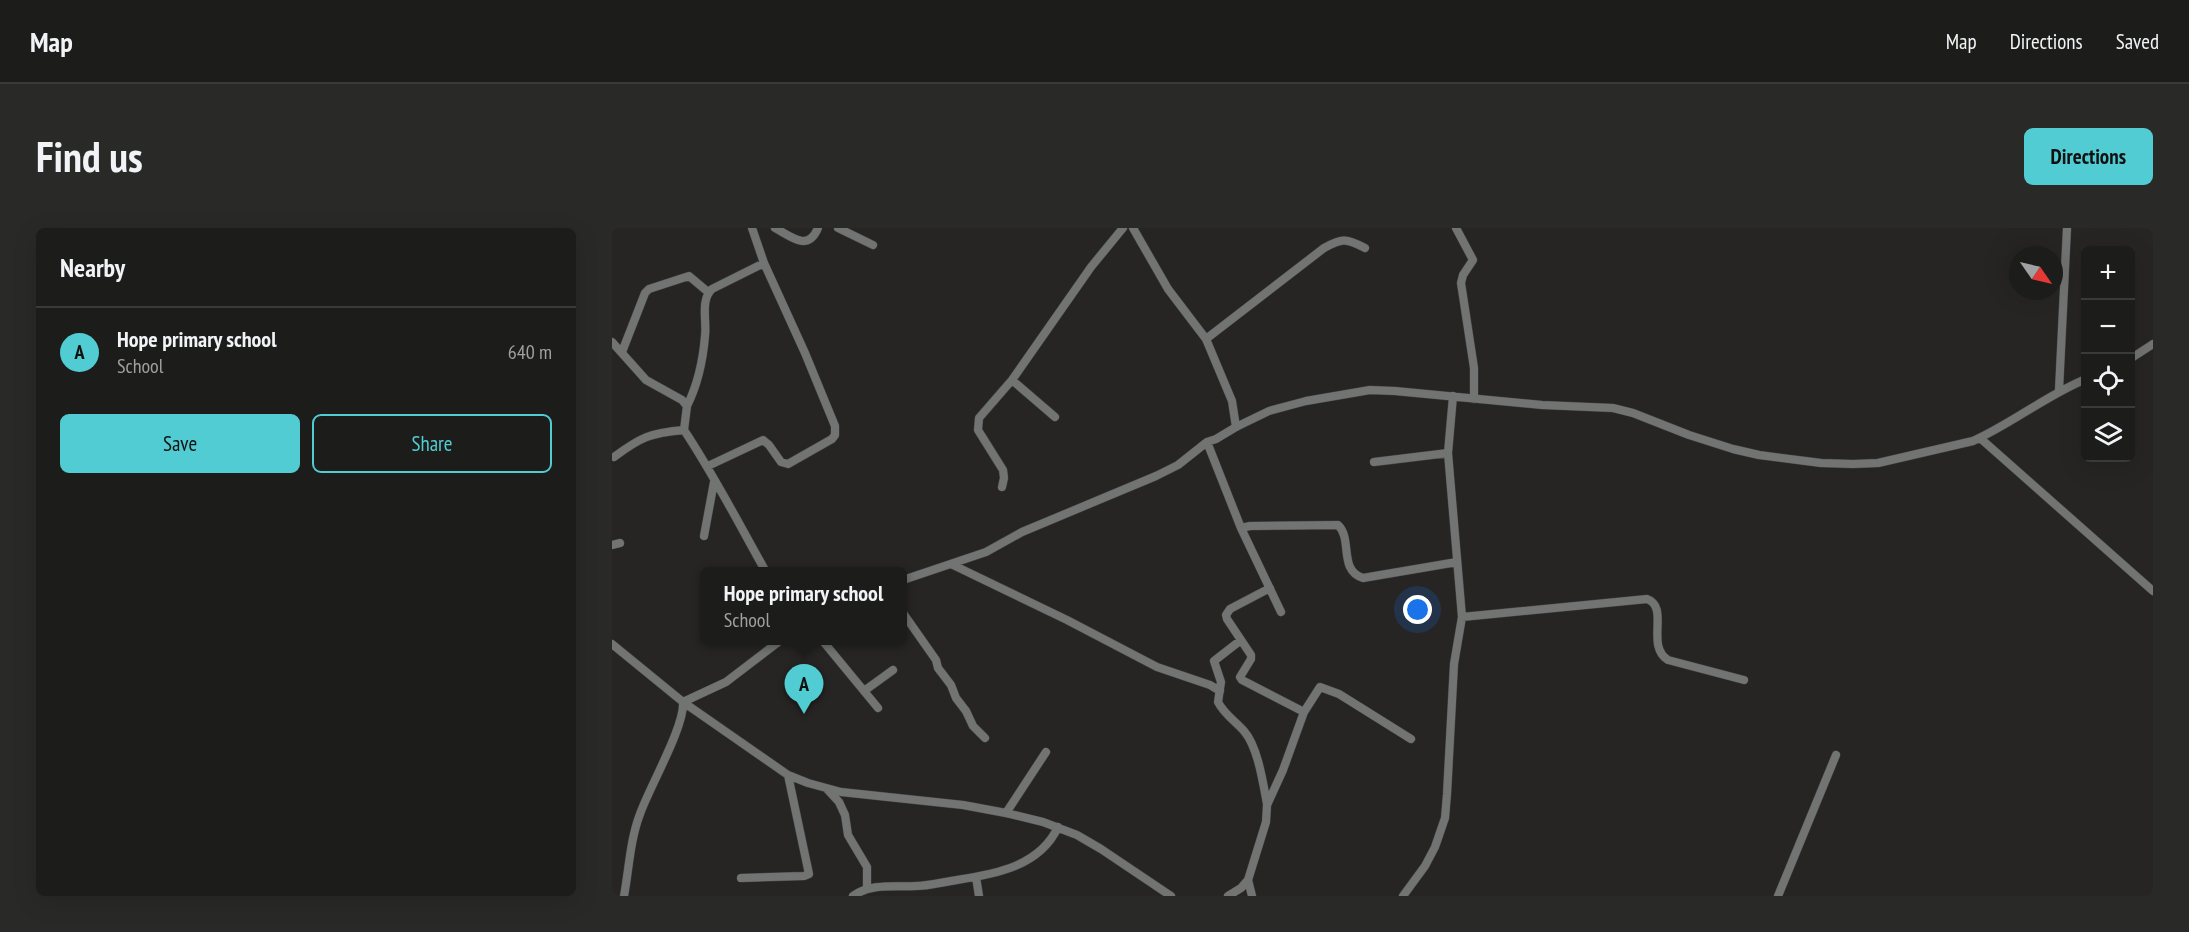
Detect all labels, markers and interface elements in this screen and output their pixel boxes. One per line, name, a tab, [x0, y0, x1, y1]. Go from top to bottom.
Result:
text: Map	[30, 23, 73, 60]
text: Map	[1946, 28, 1977, 55]
text: Directions	[2010, 28, 2083, 55]
text: Saved	[2116, 28, 2159, 55]
button: Directions	[2024, 128, 2153, 185]
text: Find us	[36, 129, 143, 184]
north arrow	[2009, 246, 2063, 300]
map controls	[2081, 246, 2135, 462]
button: +	[2081, 246, 2135, 300]
text: Nearby	[60, 251, 125, 284]
button: −	[2081, 300, 2135, 354]
text: Hope primary school	[117, 325, 276, 353]
text: A	[74, 339, 85, 365]
text: 640 m	[508, 339, 552, 365]
text: School	[117, 353, 163, 379]
button: locate	[2081, 354, 2135, 408]
button: layers	[2081, 408, 2135, 462]
button: Save	[60, 414, 300, 473]
button: Share	[312, 414, 552, 473]
popup	[700, 567, 907, 645]
text: Hope primary school	[724, 579, 883, 607]
your location	[1403, 595, 1432, 624]
text: School	[724, 607, 770, 633]
pin: A	[784, 664, 824, 714]

